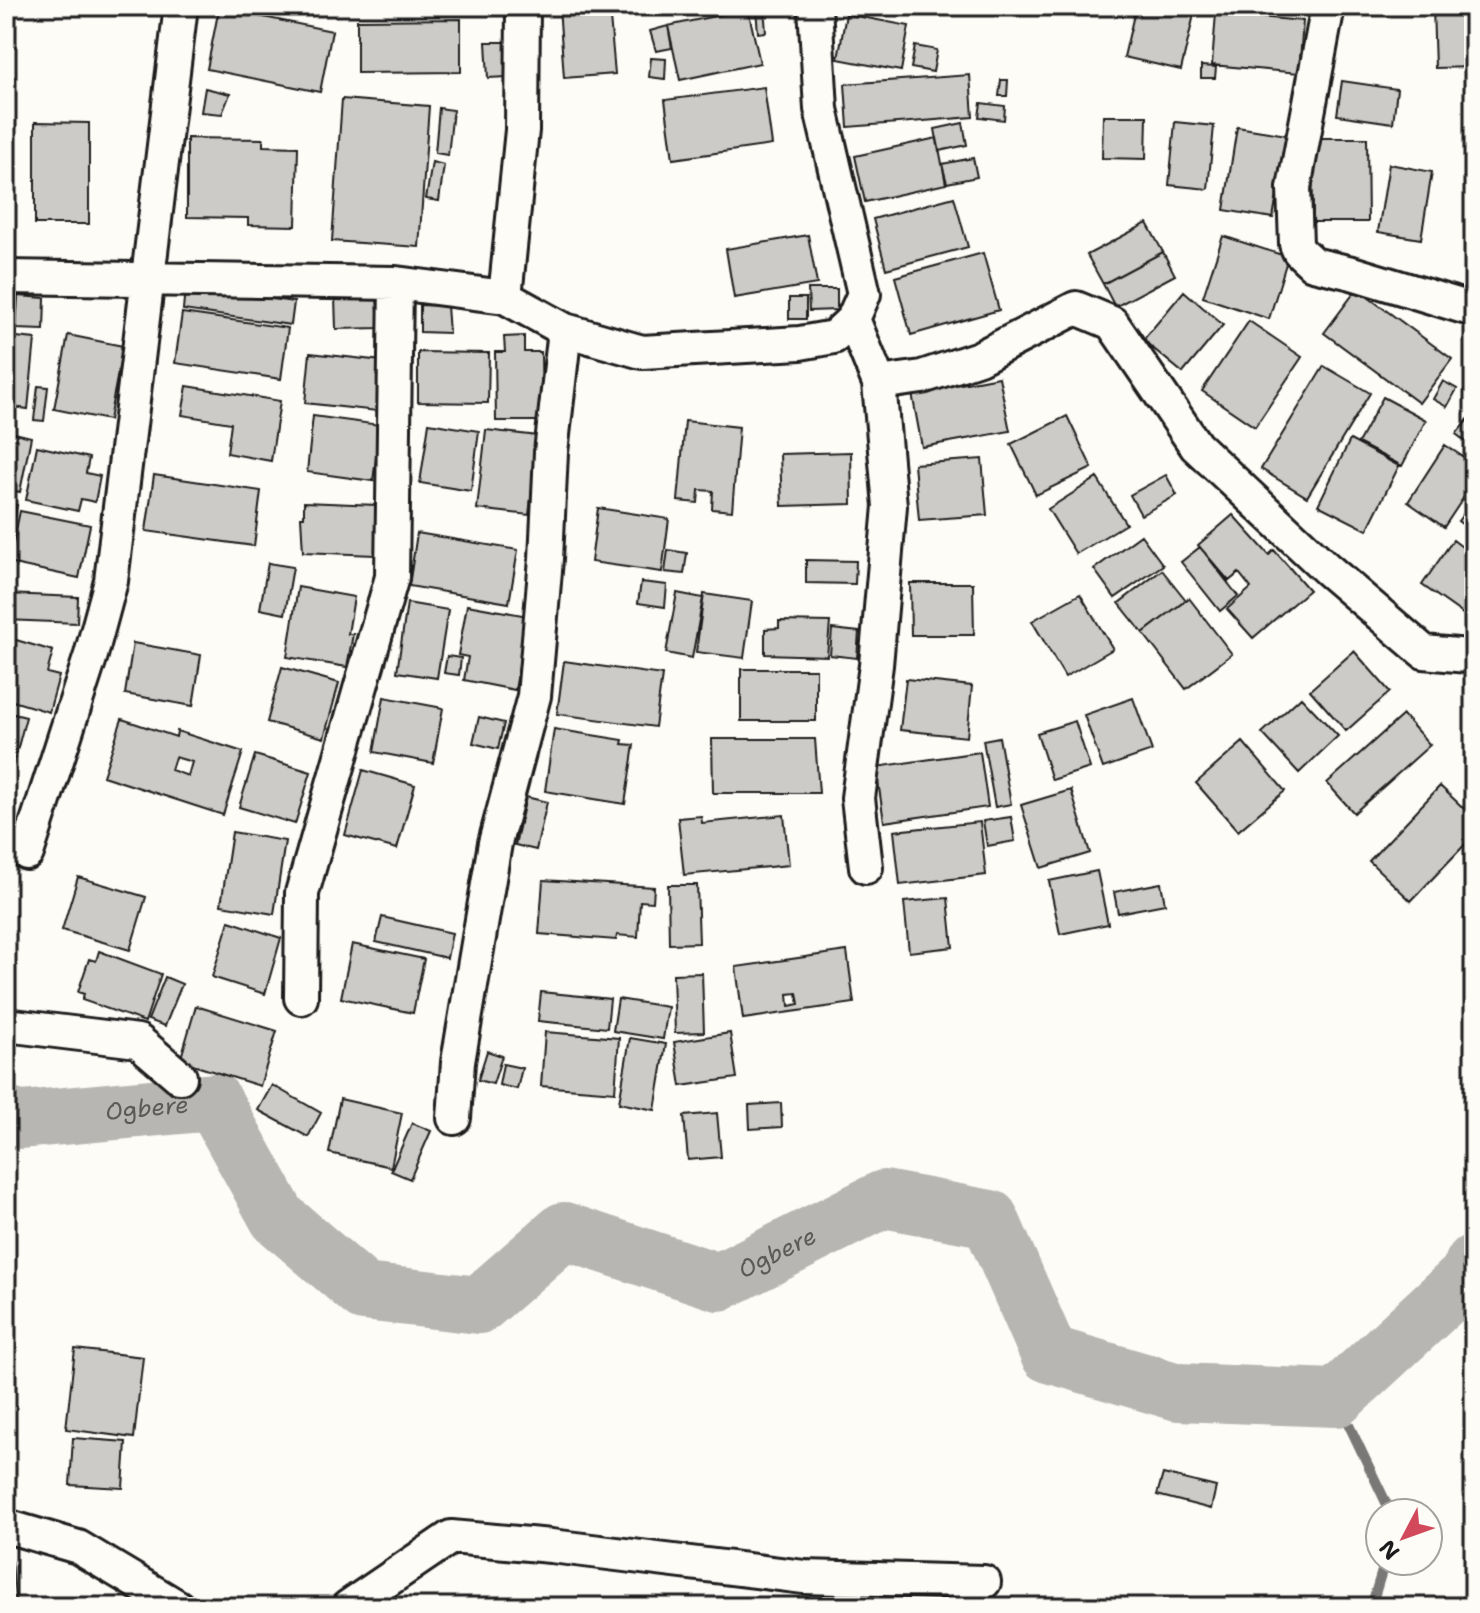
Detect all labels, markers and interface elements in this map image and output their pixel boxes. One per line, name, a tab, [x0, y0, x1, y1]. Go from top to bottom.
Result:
water label: Ogbere	[104, 1088, 190, 1128]
water label: Ogbere	[733, 1220, 822, 1286]
north arrow	[1364, 1497, 1444, 1577]
text: N	[1373, 1534, 1406, 1566]

